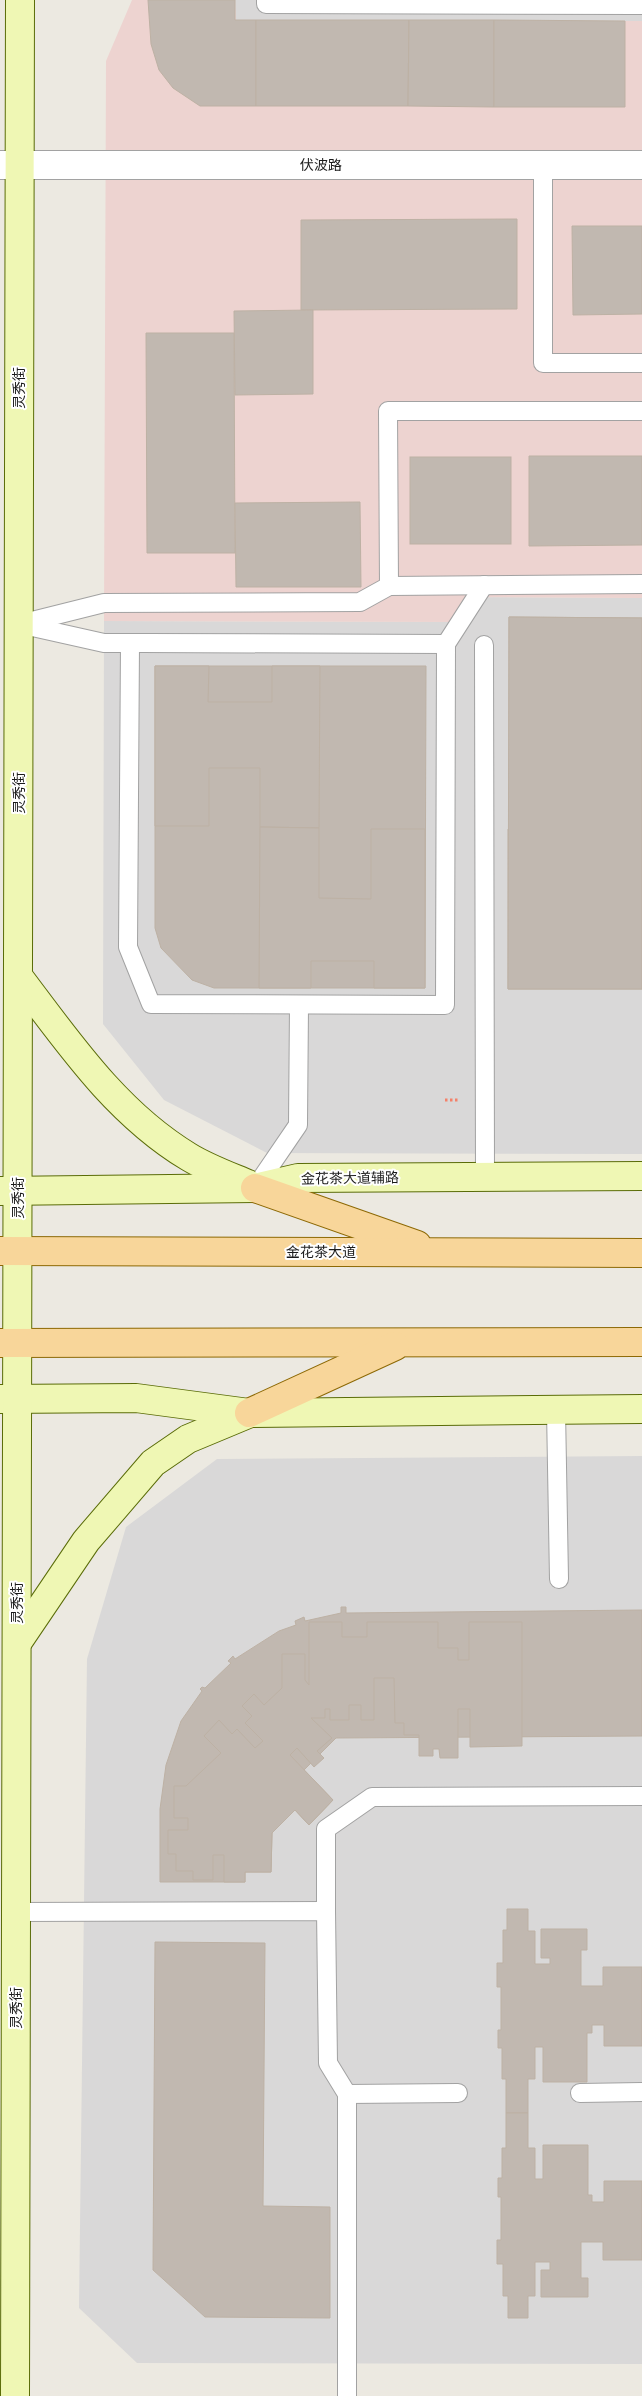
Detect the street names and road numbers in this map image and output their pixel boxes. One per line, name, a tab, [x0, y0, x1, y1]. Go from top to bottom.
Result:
street label: 伏波路	[300, 156, 342, 174]
street label: 灵秀街	[10, 367, 28, 409]
street label: 灵秀街	[10, 772, 28, 814]
street label: 金花茶大道辅路	[301, 1168, 399, 1188]
street label: 灵秀街	[9, 1177, 27, 1219]
street label: 金花茶大道	[286, 1243, 356, 1261]
street label: 灵秀街	[8, 1582, 26, 1624]
street label: 灵秀街	[7, 1987, 25, 2029]

